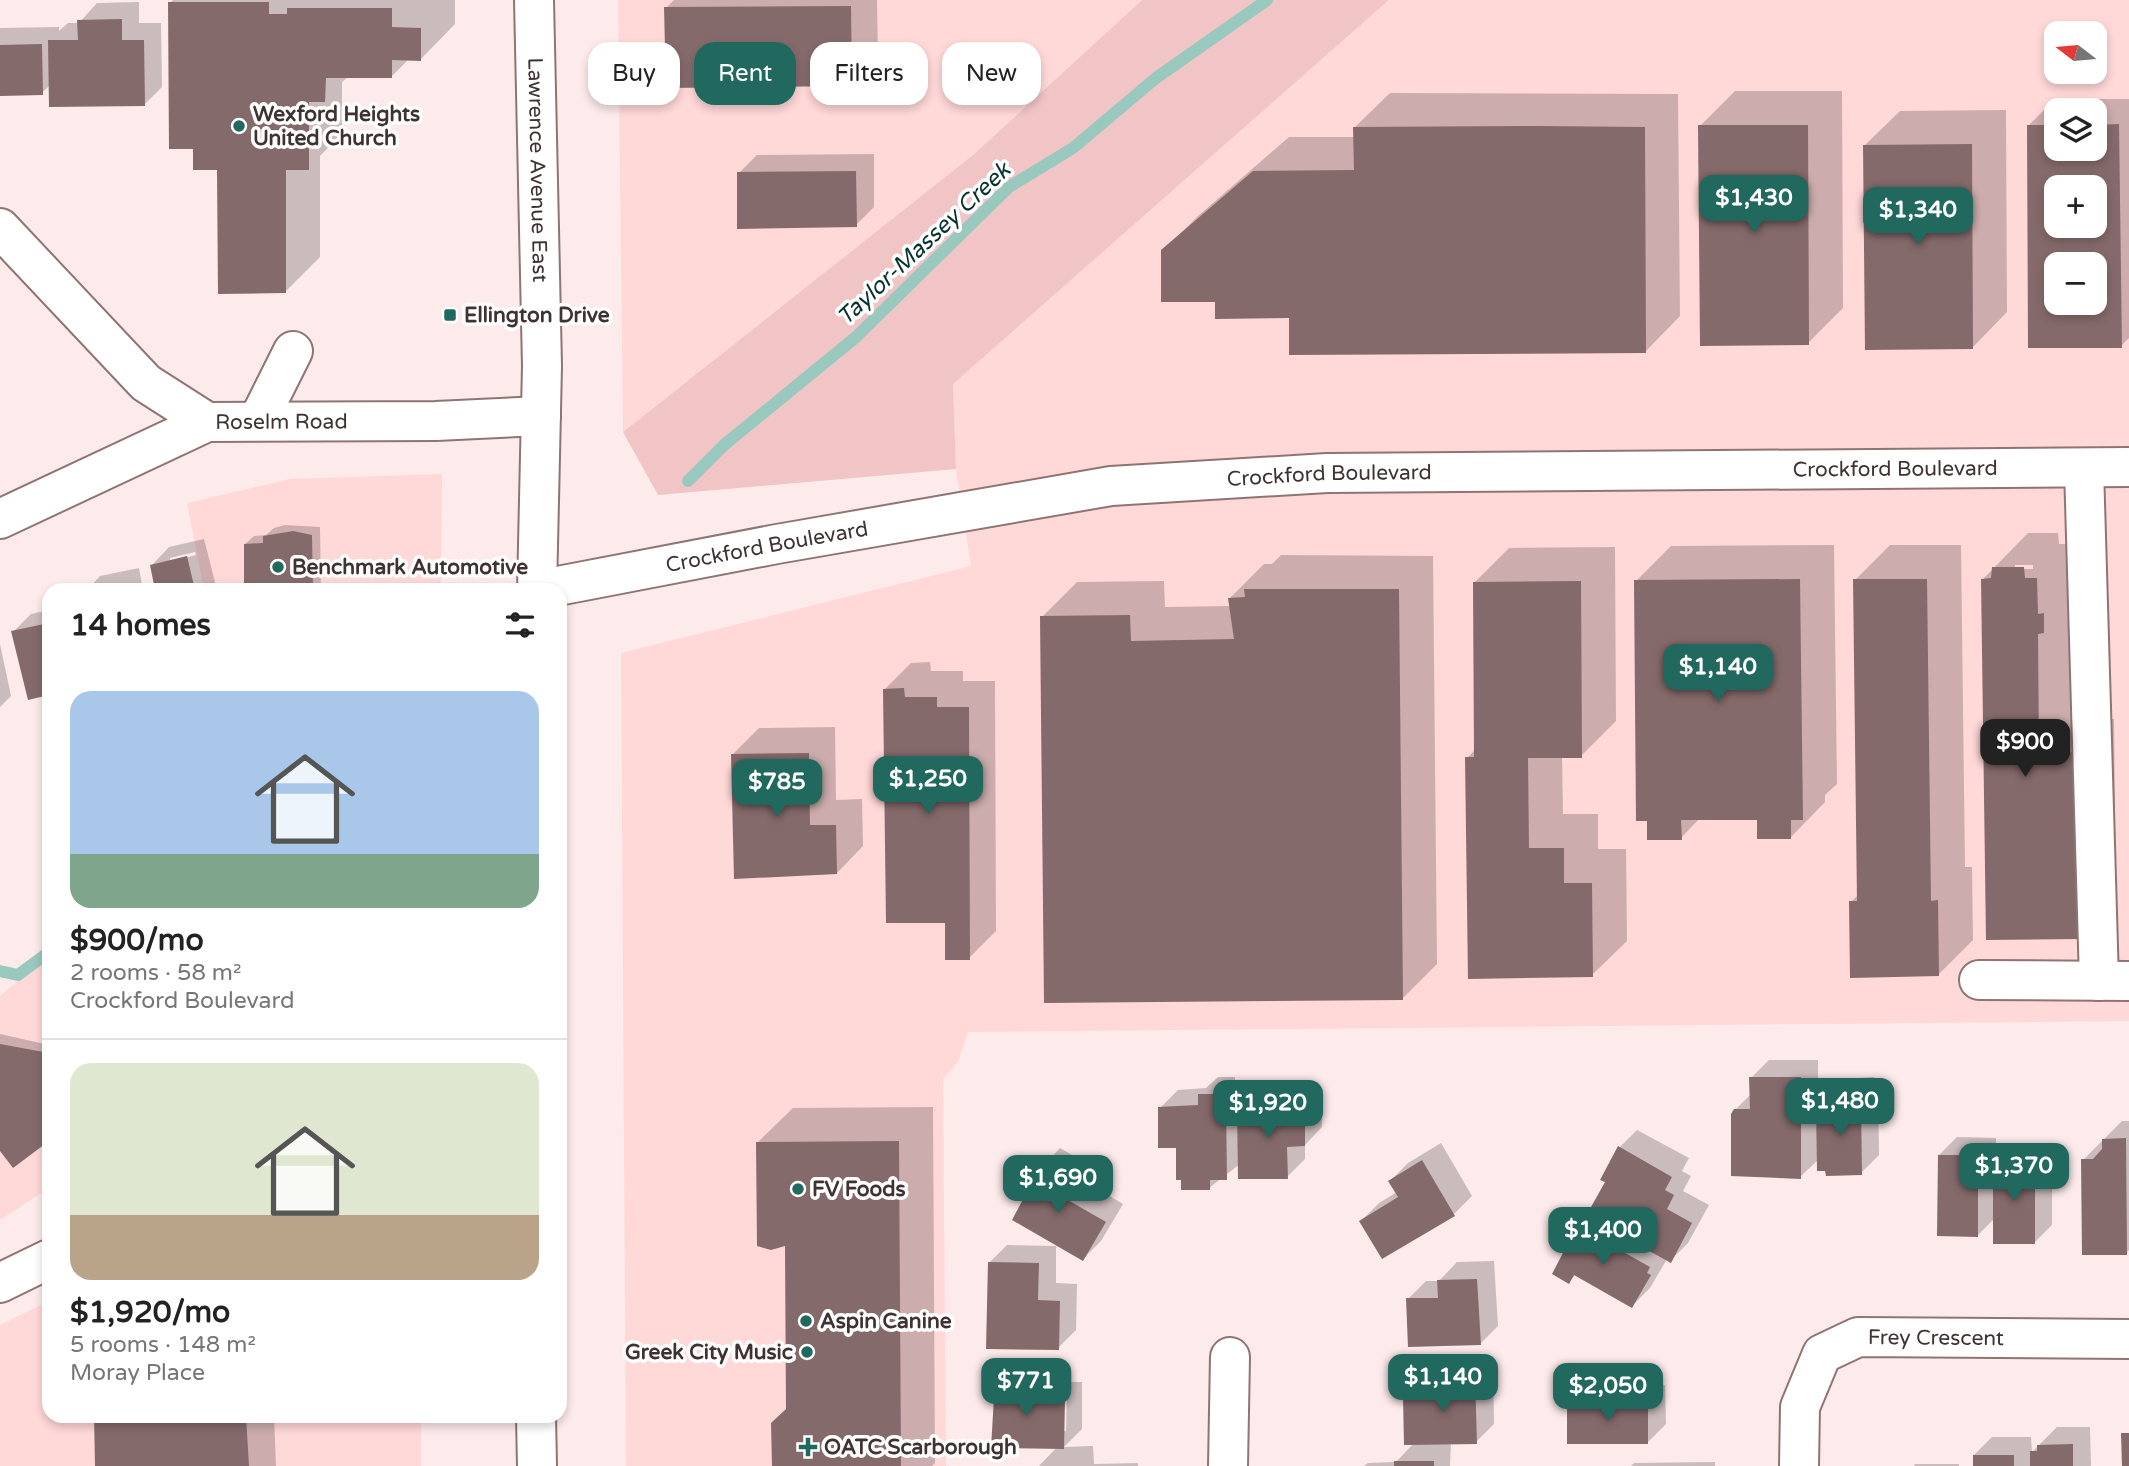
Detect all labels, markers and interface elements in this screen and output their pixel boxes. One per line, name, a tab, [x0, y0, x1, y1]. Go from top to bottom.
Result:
north arrow	[2044, 21, 2107, 84]
map controls	[2044, 21, 2107, 315]
chip: Buy	[588, 42, 680, 105]
chip: Rent	[694, 42, 796, 105]
chip: Filters	[810, 42, 928, 105]
chip: New	[942, 42, 1041, 105]
street label: Lawrence Avenue East	[523, 57, 553, 283]
button: layers	[2044, 98, 2107, 161]
place label: Wexford Heights United Church	[253, 102, 420, 151]
marker: Wexford Heights United Church	[231, 118, 247, 134]
water label: Taylor-Massey Creek	[832, 156, 1017, 331]
button: +	[2044, 175, 2107, 238]
pin: $1,430	[1697, 176, 1811, 235]
text: $1,430	[1715, 184, 1793, 212]
pin: $1,340	[1861, 188, 1975, 247]
text: $1,340	[1879, 196, 1957, 224]
button: −	[2044, 252, 2107, 315]
place label: Ellington Drive	[464, 303, 610, 328]
marker: Ellington Drive	[442, 307, 458, 323]
street label: Roselm Road	[215, 409, 348, 434]
street label: Crockford Boulevard	[1793, 455, 1998, 482]
street label: Crockford Boulevard	[1226, 460, 1432, 492]
street label: Crockford Boulevard	[664, 516, 870, 578]
place label: Benchmark Automotive	[292, 555, 528, 580]
marker: Benchmark Automotive	[270, 559, 286, 575]
icon: filters	[501, 606, 539, 644]
text: 14 homes	[70, 607, 211, 644]
pin: $1,140	[1661, 644, 1775, 704]
text: $1,140	[1679, 653, 1757, 681]
pin: $900	[1984, 720, 2066, 779]
text: $900	[1996, 728, 2054, 756]
icon: home	[242, 736, 368, 862]
pin: $1,250	[871, 756, 985, 816]
pin: $785	[736, 760, 818, 819]
text: $1,250	[889, 765, 967, 793]
text: $785	[748, 768, 806, 796]
text: $900/mo	[70, 922, 204, 959]
text: 2 rooms · 58 m²	[70, 959, 241, 987]
text: Crockford Boulevard	[70, 987, 295, 1015]
pin: $1,480	[1783, 1078, 1897, 1138]
pin: $1,920	[1211, 1080, 1325, 1140]
text: $1,480	[1801, 1087, 1879, 1115]
text: $1,920	[1229, 1089, 1307, 1117]
icon: home	[242, 1108, 368, 1234]
pin: $1,370	[1957, 1144, 2071, 1203]
text: $1,370	[1975, 1152, 2053, 1180]
pin: $1,690	[1001, 1156, 1115, 1215]
text: $1,690	[1019, 1164, 1097, 1192]
place label: FV Foods	[812, 1177, 906, 1202]
marker: FV Foods	[790, 1181, 806, 1197]
pin: $1,400	[1546, 1208, 1660, 1267]
text: $1,400	[1564, 1216, 1642, 1244]
text: $1,920/mo	[70, 1294, 230, 1331]
place label: Aspin Canine	[820, 1309, 952, 1334]
marker: Aspin Canine	[798, 1313, 814, 1329]
street label: Frey Crescent	[1868, 1325, 2004, 1351]
text: 5 rooms · 148 m²	[70, 1331, 256, 1359]
place label: Greek City Music	[625, 1340, 793, 1365]
marker: Greek City Music	[799, 1344, 815, 1360]
pin: $1,140	[1386, 1354, 1500, 1414]
pin: $771	[985, 1358, 1067, 1418]
text: Moray Place	[70, 1359, 205, 1387]
text: $1,140	[1404, 1363, 1482, 1391]
pin: $2,050	[1551, 1364, 1665, 1423]
text: $771	[997, 1367, 1055, 1395]
text: $2,050	[1569, 1372, 1647, 1400]
place label: OATC Scarborough	[824, 1435, 1017, 1460]
marker: OATC Scarborough	[798, 1437, 818, 1457]

